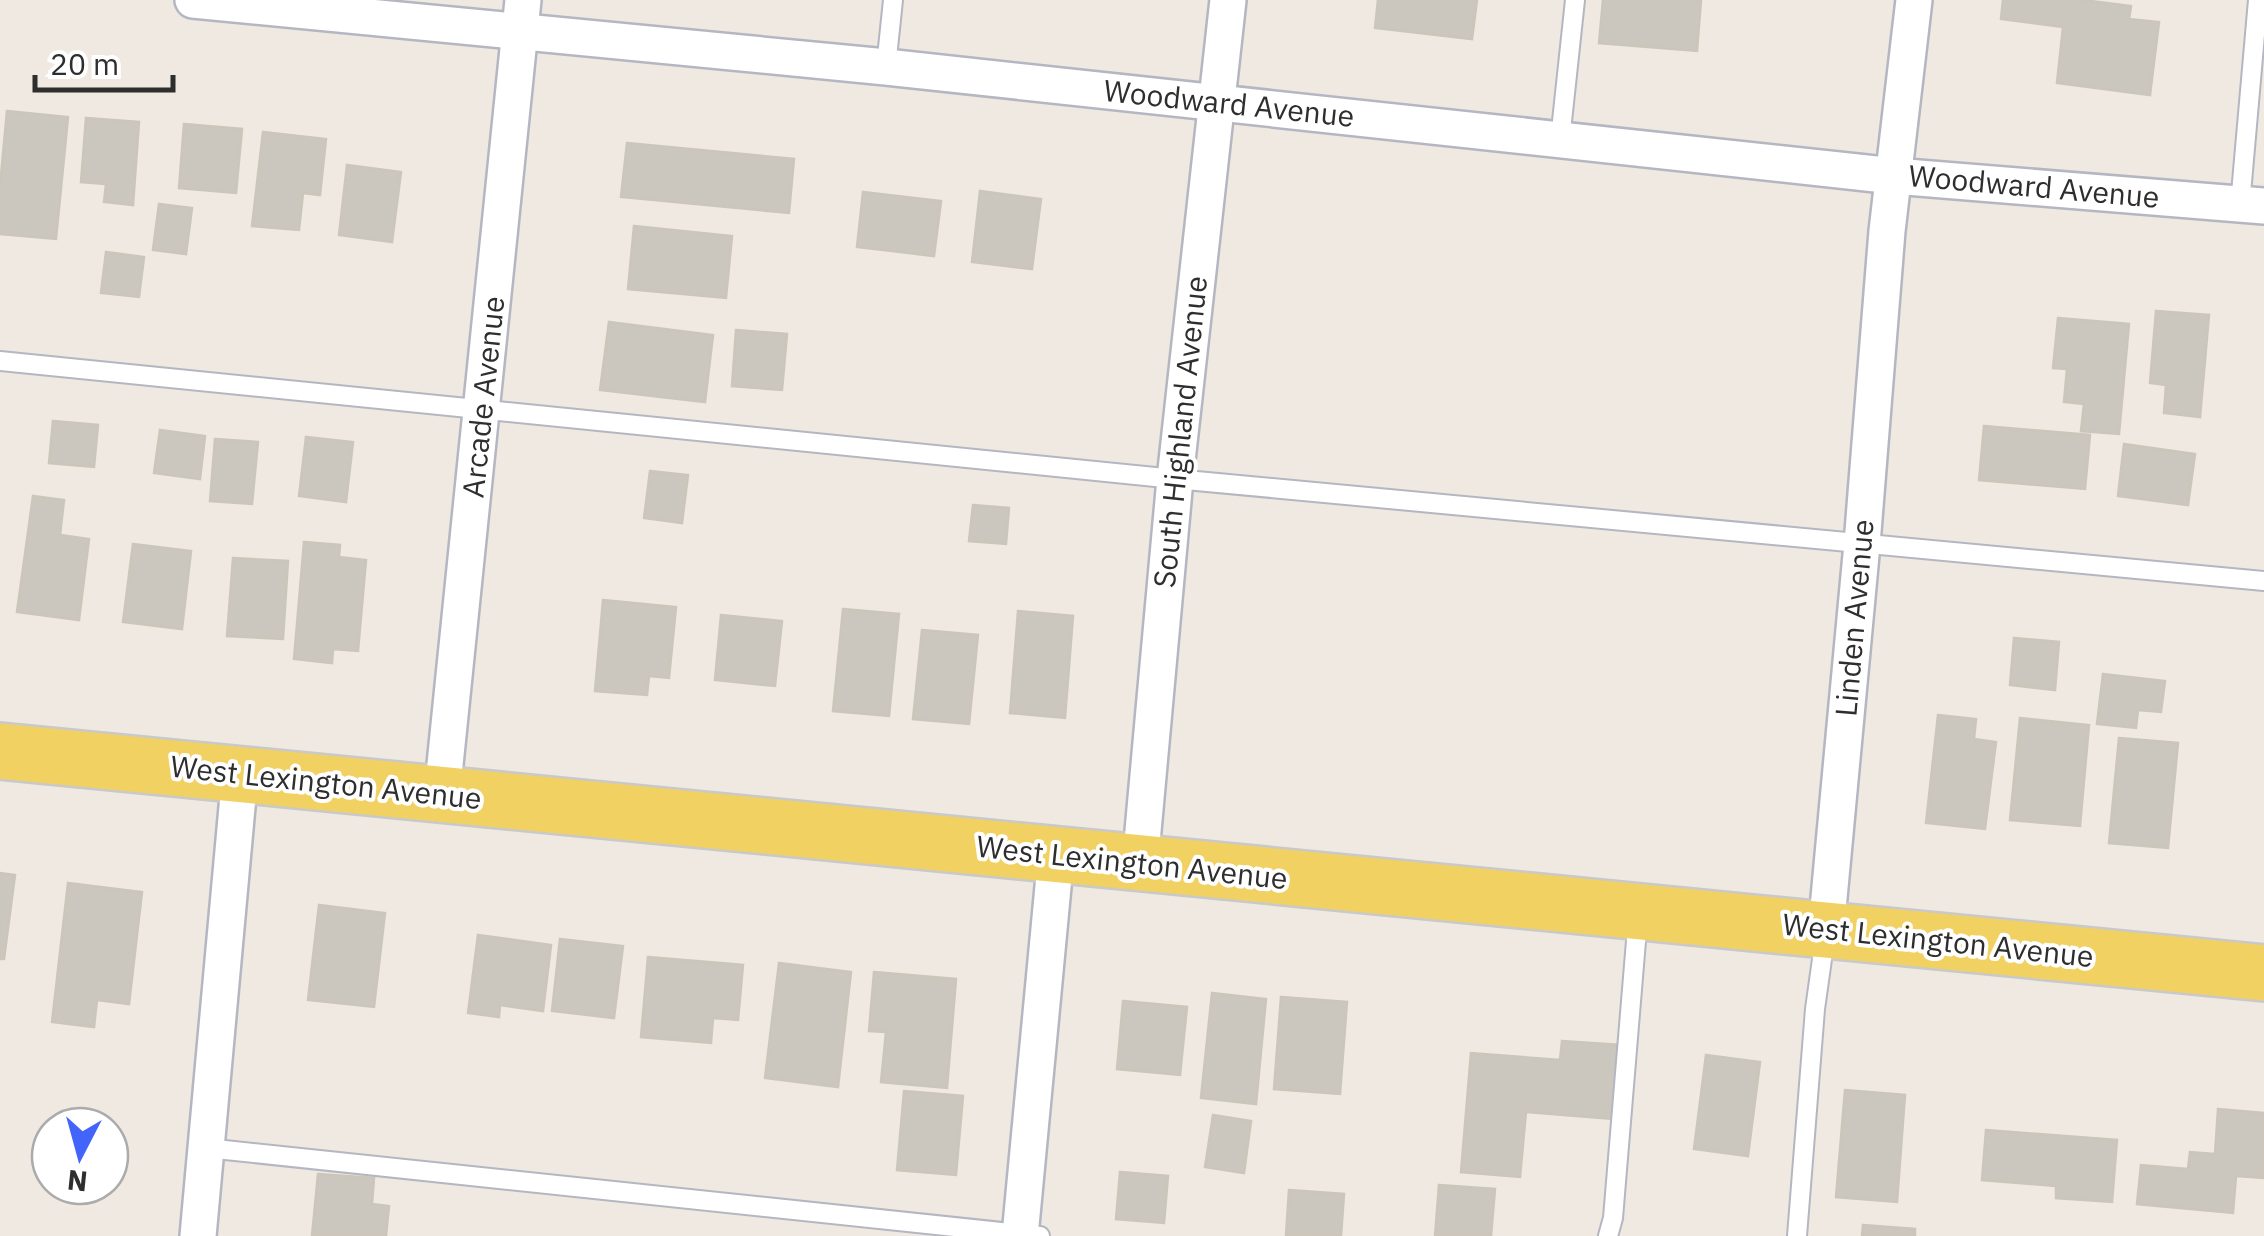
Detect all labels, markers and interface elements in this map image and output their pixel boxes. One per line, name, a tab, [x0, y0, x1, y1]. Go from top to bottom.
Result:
scale bar	[35, 30, 172, 92]
text: 20 m	[50, 44, 119, 83]
street label: Woodward Avenue	[1102, 70, 1356, 135]
street label: Woodward Avenue	[1907, 155, 2161, 216]
street label: South Highland Avenue	[1144, 274, 1215, 590]
street label: Arcade Avenue	[453, 294, 512, 499]
street label: Linden Avenue	[1825, 518, 1882, 718]
street label: West Lexington Avenue	[169, 746, 484, 817]
street label: West Lexington Avenue	[975, 826, 1290, 897]
street label: West Lexington Avenue	[1781, 904, 2096, 975]
north arrow	[30, 1106, 130, 1206]
text: N	[65, 1162, 89, 1201]

